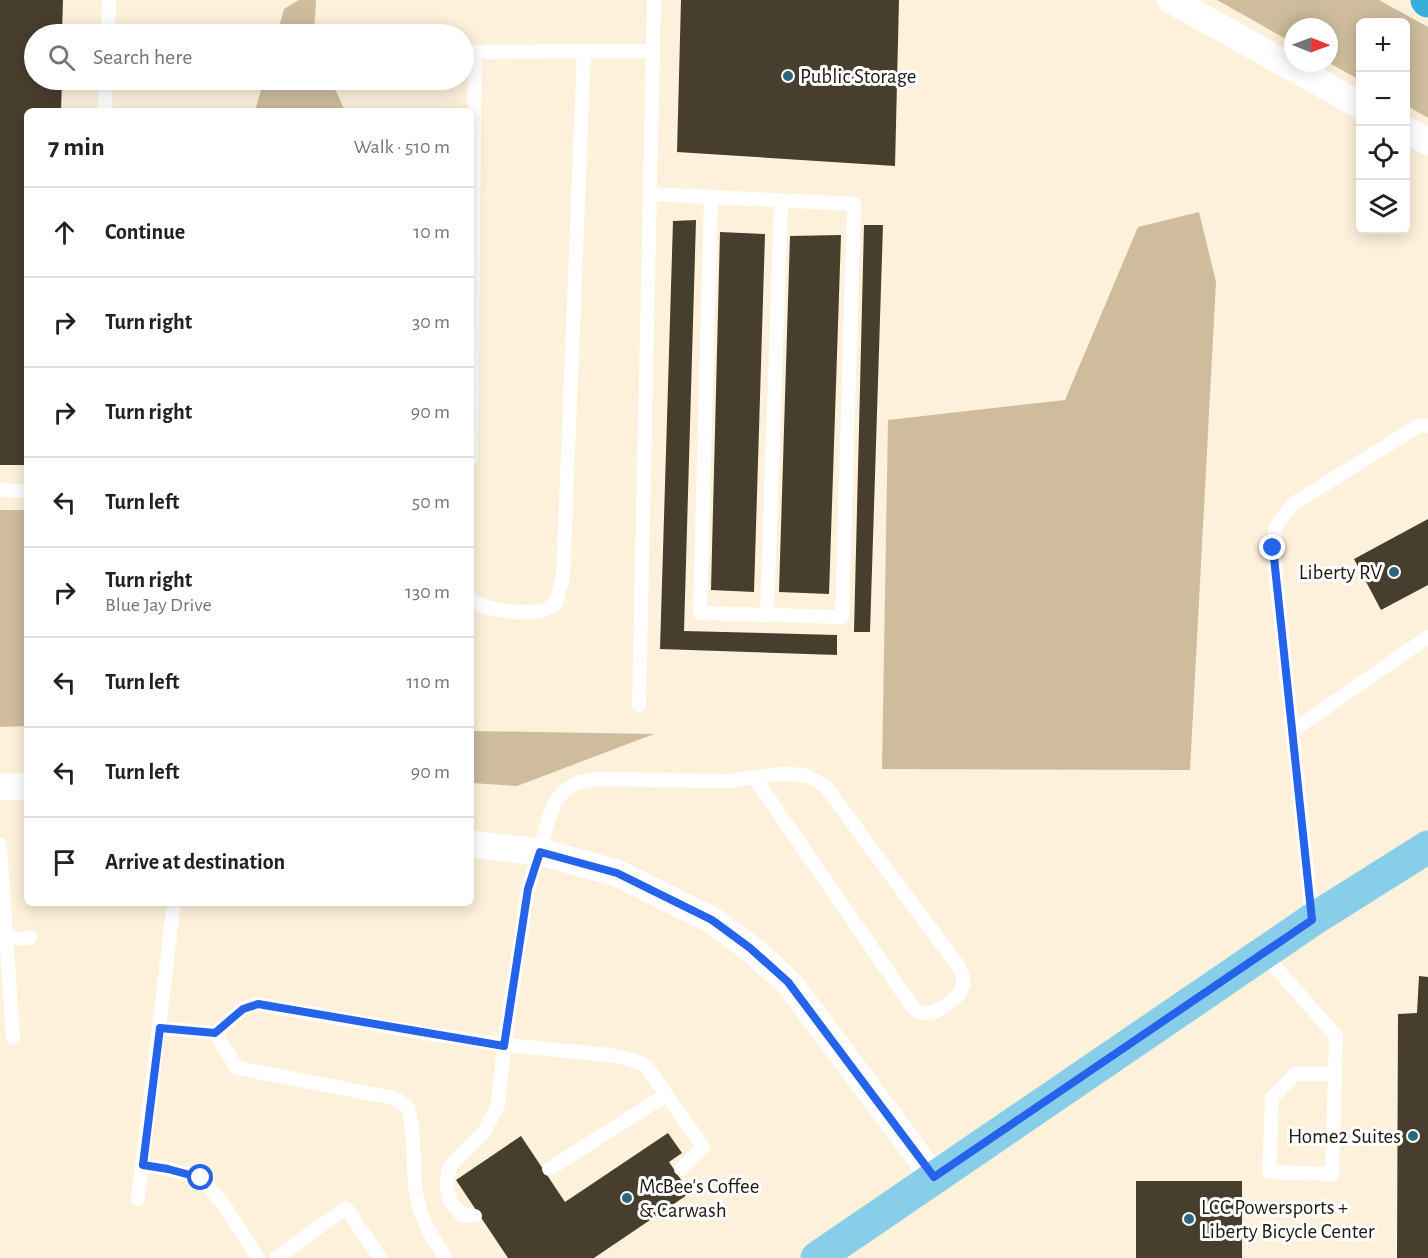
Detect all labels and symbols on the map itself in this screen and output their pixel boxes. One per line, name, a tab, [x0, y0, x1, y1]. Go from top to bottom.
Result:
north arrow	[1284, 18, 1338, 72]
place label: Public Storage	[800, 66, 917, 87]
marker: Public Storage	[781, 69, 795, 83]
route end	[1259, 534, 1285, 560]
place label: Liberty RV	[1299, 562, 1382, 583]
marker: Liberty RV	[1387, 565, 1401, 579]
place label: Home2 Suites	[1288, 1126, 1401, 1147]
marker: Home2 Suites	[1406, 1129, 1420, 1143]
route start	[187, 1164, 213, 1190]
place label: McBee's Coffee & Carwash	[639, 1176, 759, 1221]
marker: McBee's Coffee & Carwash	[620, 1191, 634, 1205]
place label: LCC Powersports + Liberty Bicycle Center	[1201, 1197, 1375, 1242]
marker: LCC Powersports + Liberty Bicycle Center	[1182, 1212, 1196, 1226]

